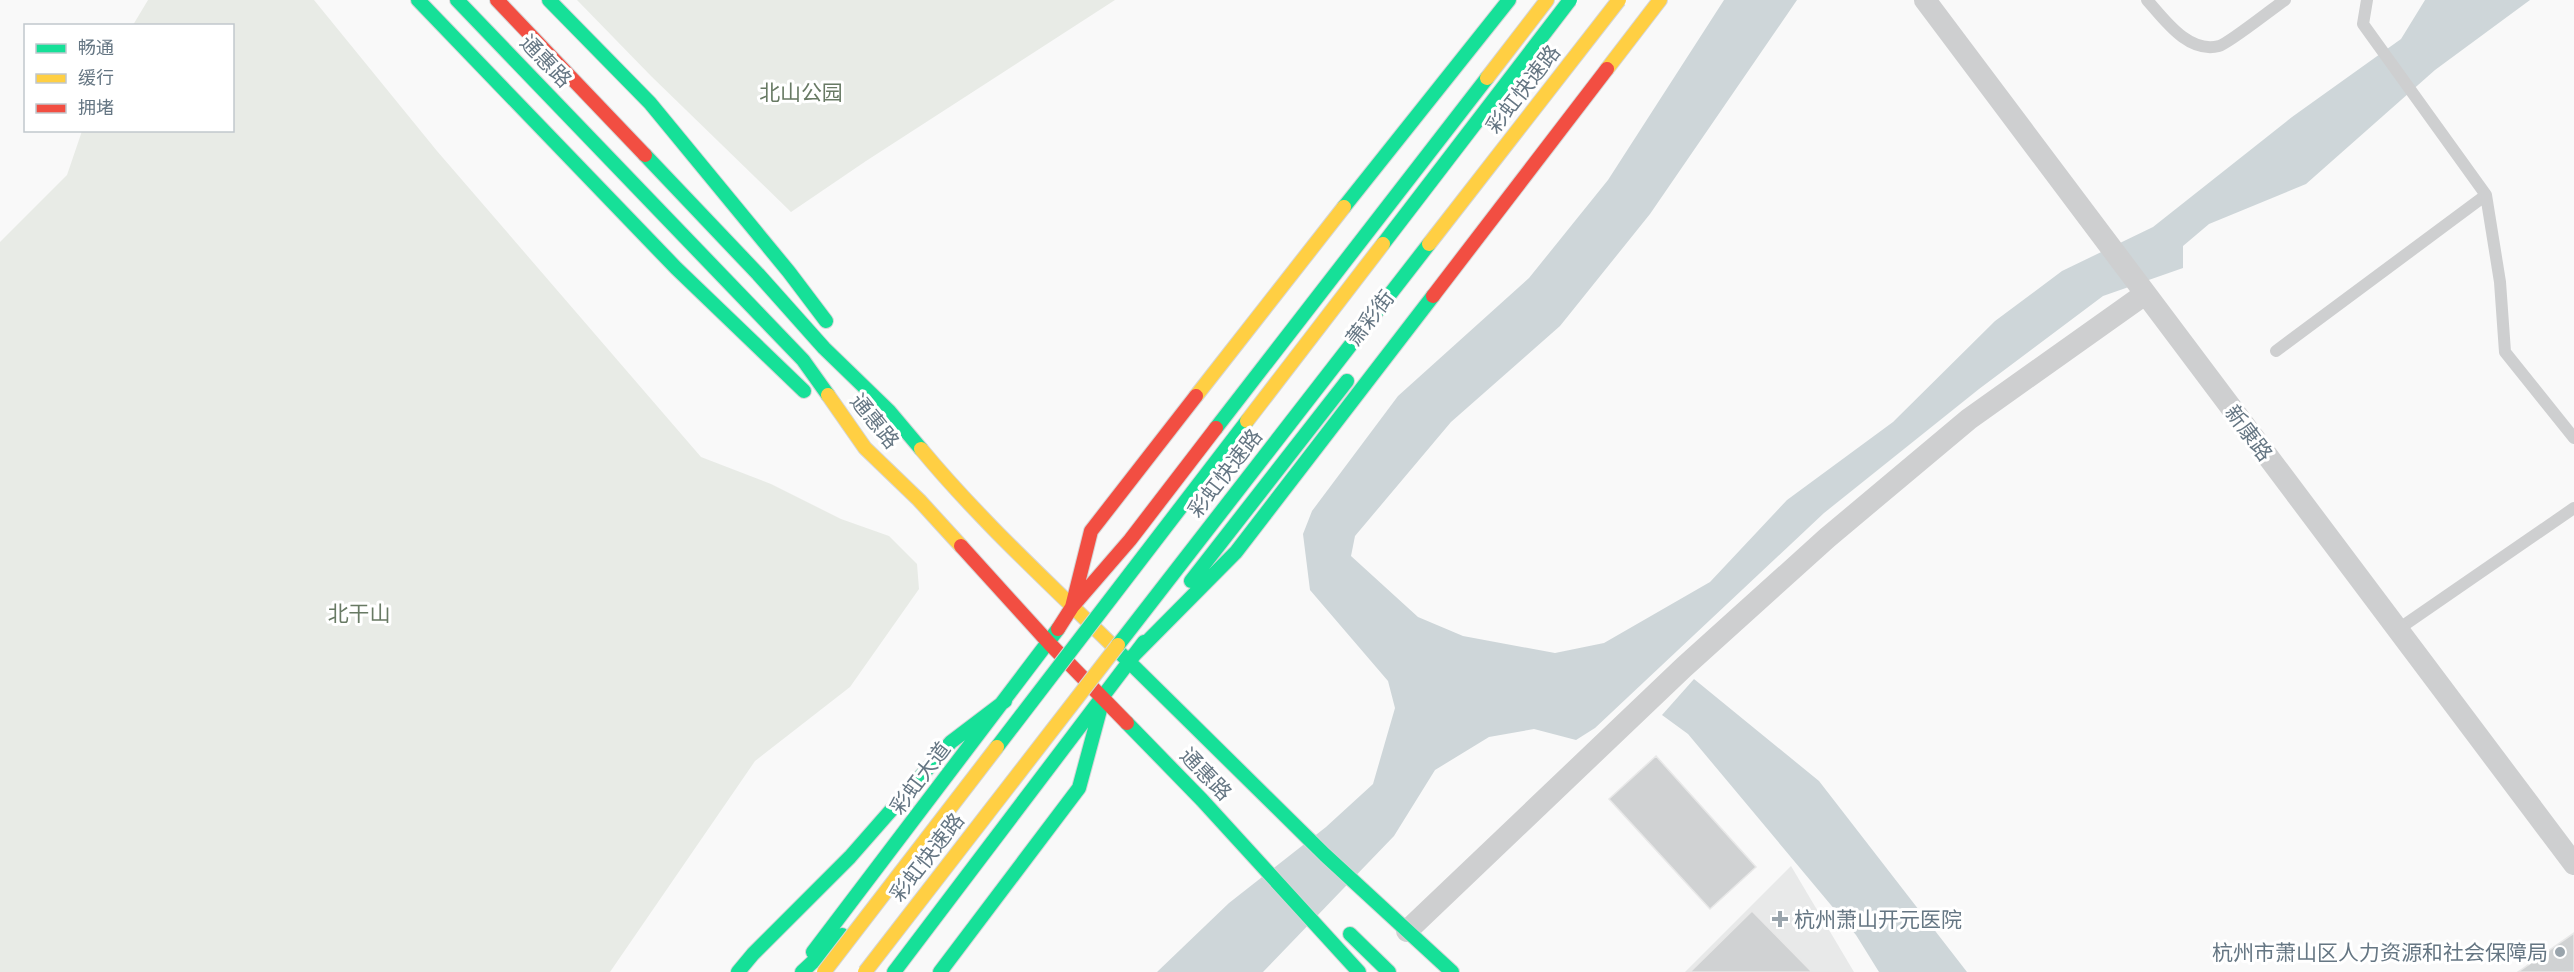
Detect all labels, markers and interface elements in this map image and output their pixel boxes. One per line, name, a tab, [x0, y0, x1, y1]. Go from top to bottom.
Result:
legend	[24, 24, 234, 132]
street label: 通惠路	[516, 30, 576, 92]
text: 畅通	[78, 38, 114, 58]
street label: 彩虹快速路	[1482, 41, 1564, 137]
text: 缓行	[78, 68, 114, 88]
park label: 北山公园	[759, 81, 843, 104]
text: 拥堵	[78, 98, 114, 118]
street label: 萧彩街	[1342, 286, 1398, 350]
street label: 通惠路	[846, 389, 904, 453]
street label: 新康路	[2221, 401, 2277, 465]
street label: 彩虹快速路	[1184, 425, 1266, 521]
park label: 北干山	[328, 602, 391, 625]
street label: 彩虹大道	[886, 738, 954, 818]
street label: 通惠路	[1176, 743, 1236, 805]
street label: 彩虹快速路	[886, 809, 968, 905]
place label: 杭州萧山开元医院	[1794, 908, 1962, 931]
marker: 杭州萧山开元医院	[1771, 910, 1789, 928]
place label: 杭州市萧山区人力资源和社会保障局	[2212, 941, 2548, 964]
marker: 杭州市萧山区人力资源和社会保障局	[2553, 945, 2567, 959]

